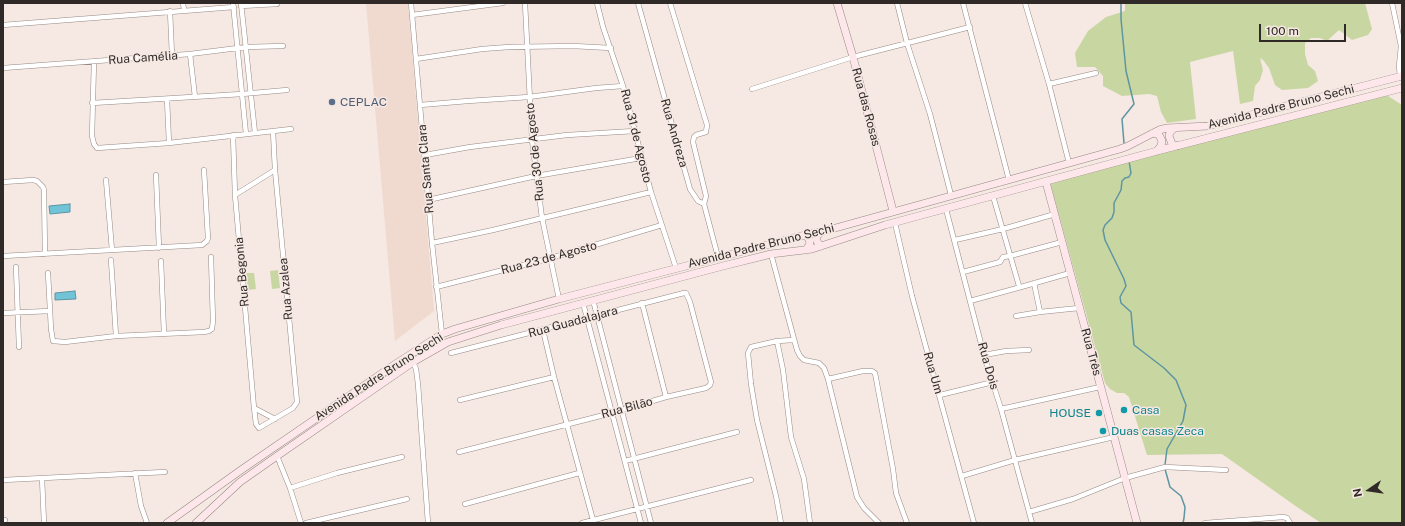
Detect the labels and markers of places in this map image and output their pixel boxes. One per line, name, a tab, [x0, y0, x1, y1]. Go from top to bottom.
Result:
place label: CEPLAC	[340, 95, 387, 109]
marker: CEPLAC	[327, 97, 337, 107]
place label: Casa	[1132, 403, 1159, 417]
marker: Casa	[1119, 405, 1129, 415]
place label: HOUSE	[1049, 406, 1091, 420]
marker: HOUSE	[1094, 408, 1104, 418]
place label: Duas casas Zeca	[1111, 424, 1204, 438]
marker: Duas casas Zeca	[1098, 426, 1108, 436]

